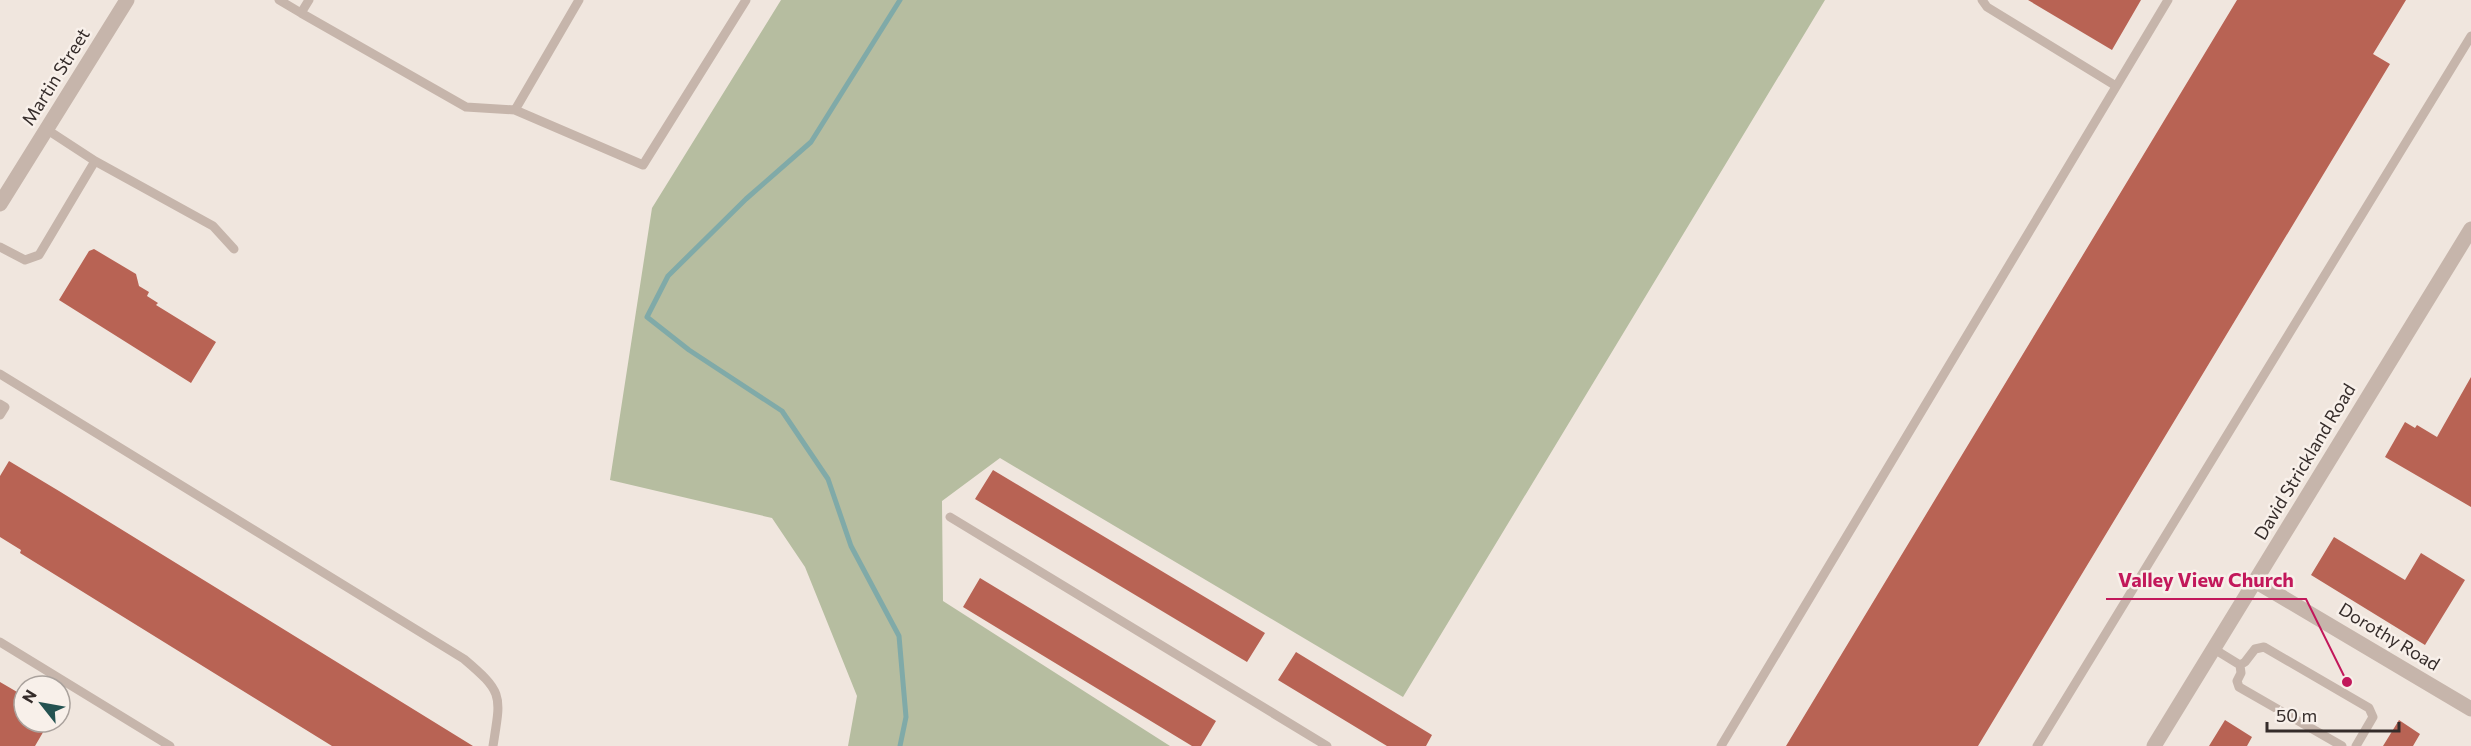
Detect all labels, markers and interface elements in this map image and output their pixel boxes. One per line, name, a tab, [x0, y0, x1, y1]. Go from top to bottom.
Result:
street label: Martin Street	[17, 24, 94, 129]
street label: David Strickland Road	[2249, 379, 2360, 544]
callout: Valley View Church	[2106, 561, 2306, 599]
text: Valley View Church	[2118, 567, 2294, 591]
street label: Dorothy Road	[2335, 597, 2444, 675]
north arrow	[12, 674, 72, 734]
text: N	[17, 686, 40, 706]
scale bar	[2267, 695, 2399, 733]
text: 50 m	[2276, 704, 2317, 726]

